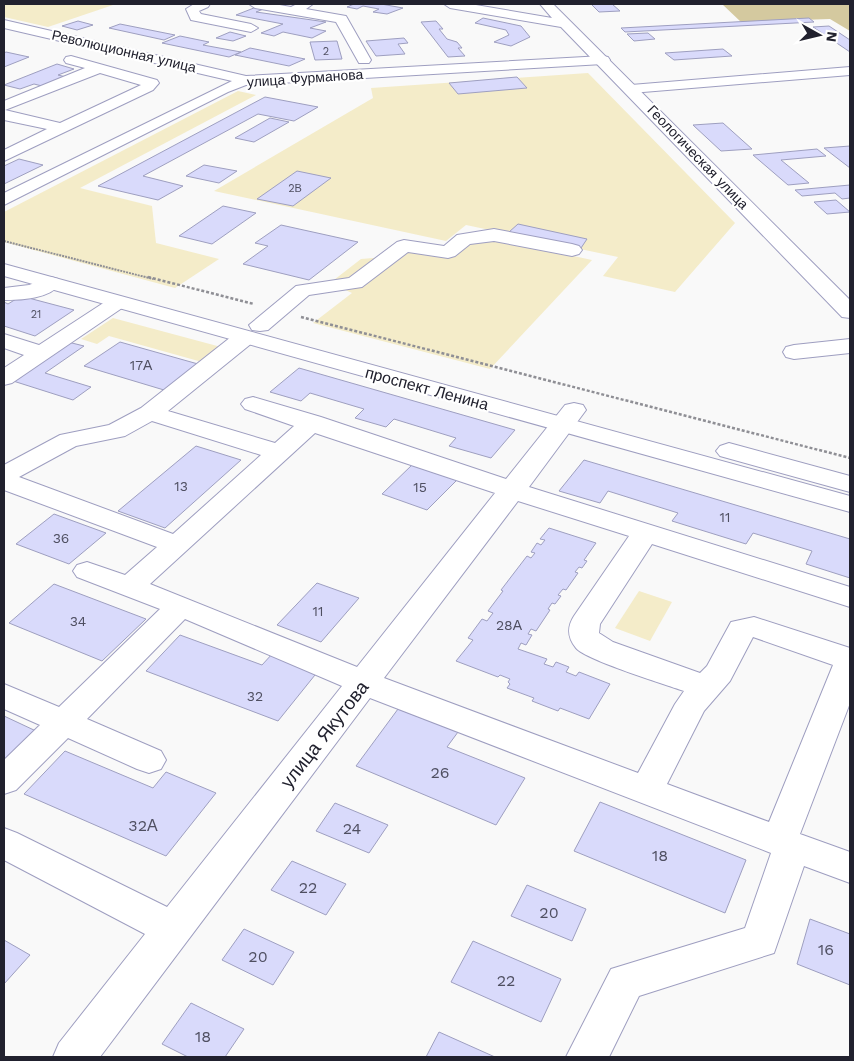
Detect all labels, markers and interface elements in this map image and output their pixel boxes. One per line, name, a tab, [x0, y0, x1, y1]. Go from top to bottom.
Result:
north arrow	[794, 10, 844, 60]
street label: Революционная улица	[50, 27, 198, 75]
text: N	[823, 31, 841, 43]
house number: 2	[323, 45, 329, 58]
street label: улица Фурманова	[246, 66, 364, 90]
street label: Геологическая улица	[644, 102, 752, 212]
house number: 2В	[288, 182, 302, 195]
house number: 21	[31, 308, 41, 321]
house number: 17А	[130, 357, 153, 373]
street label: проспект Ленина	[363, 363, 491, 414]
house number: 13	[174, 478, 188, 494]
house number: 15	[413, 479, 427, 495]
house number: 11	[720, 509, 730, 525]
house number: 36	[53, 530, 69, 546]
house number: 11	[313, 603, 323, 619]
house number: 34	[70, 613, 86, 629]
house number: 28А	[496, 617, 523, 633]
street label: улица Якутова	[275, 676, 374, 793]
house number: 32	[247, 688, 263, 704]
house number: 26	[430, 763, 450, 782]
house number: 32А	[128, 816, 158, 835]
house number: 24	[343, 819, 362, 838]
house number: 18	[652, 846, 668, 865]
house number: 22	[299, 878, 317, 897]
house number: 20	[539, 903, 559, 922]
house number: 16	[818, 940, 834, 959]
house number: 20	[248, 947, 268, 966]
house number: 22	[497, 971, 515, 990]
house number: 18	[195, 1027, 211, 1046]

